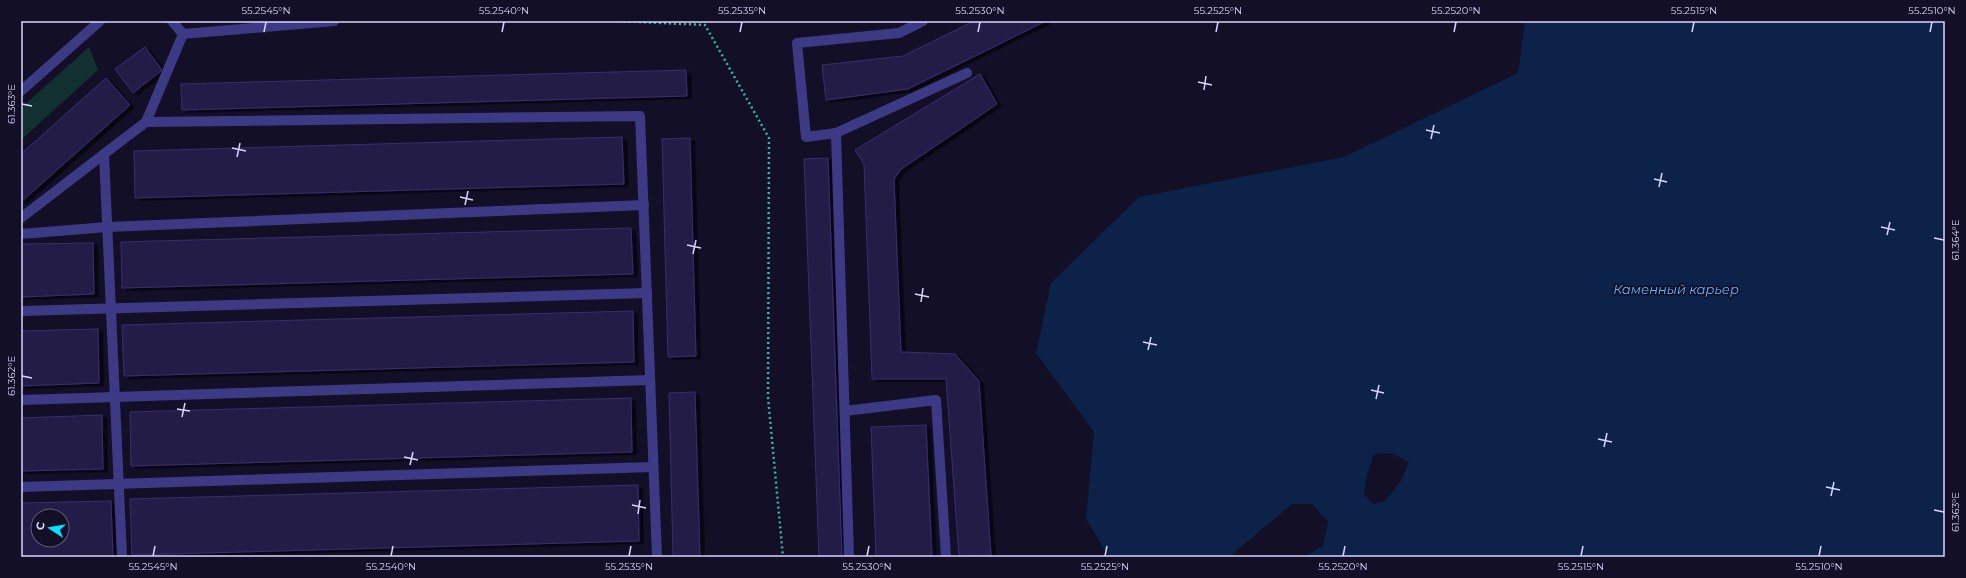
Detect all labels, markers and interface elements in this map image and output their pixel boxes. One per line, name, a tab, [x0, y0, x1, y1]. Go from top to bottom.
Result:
text: 55.2545°N	[241, 4, 291, 17]
text: 55.2540°N	[479, 4, 529, 17]
text: 55.2535°N	[718, 4, 766, 17]
text: 55.2530°N	[955, 4, 1005, 17]
text: 55.2525°N	[1194, 4, 1242, 17]
text: 55.2520°N	[1431, 4, 1481, 17]
text: 55.2515°N	[1671, 4, 1717, 17]
text: 55.2510°N	[1908, 4, 1956, 17]
text: 61.363°E	[5, 84, 18, 124]
text: 61.364°E	[1949, 219, 1962, 260]
water label: Каменный карьер	[1613, 281, 1739, 297]
text: 61.362°E	[5, 356, 18, 396]
text: 61.363°E	[1949, 492, 1962, 532]
north arrow	[30, 508, 70, 548]
text: С	[33, 521, 48, 531]
text: 55.2545°N	[128, 560, 178, 573]
text: 55.2540°N	[366, 560, 416, 573]
text: 55.2535°N	[605, 560, 653, 573]
text: 55.2530°N	[842, 560, 892, 573]
text: 55.2525°N	[1081, 560, 1129, 573]
text: 55.2520°N	[1318, 560, 1368, 573]
text: 55.2515°N	[1558, 560, 1604, 573]
text: 55.2510°N	[1795, 560, 1843, 573]

